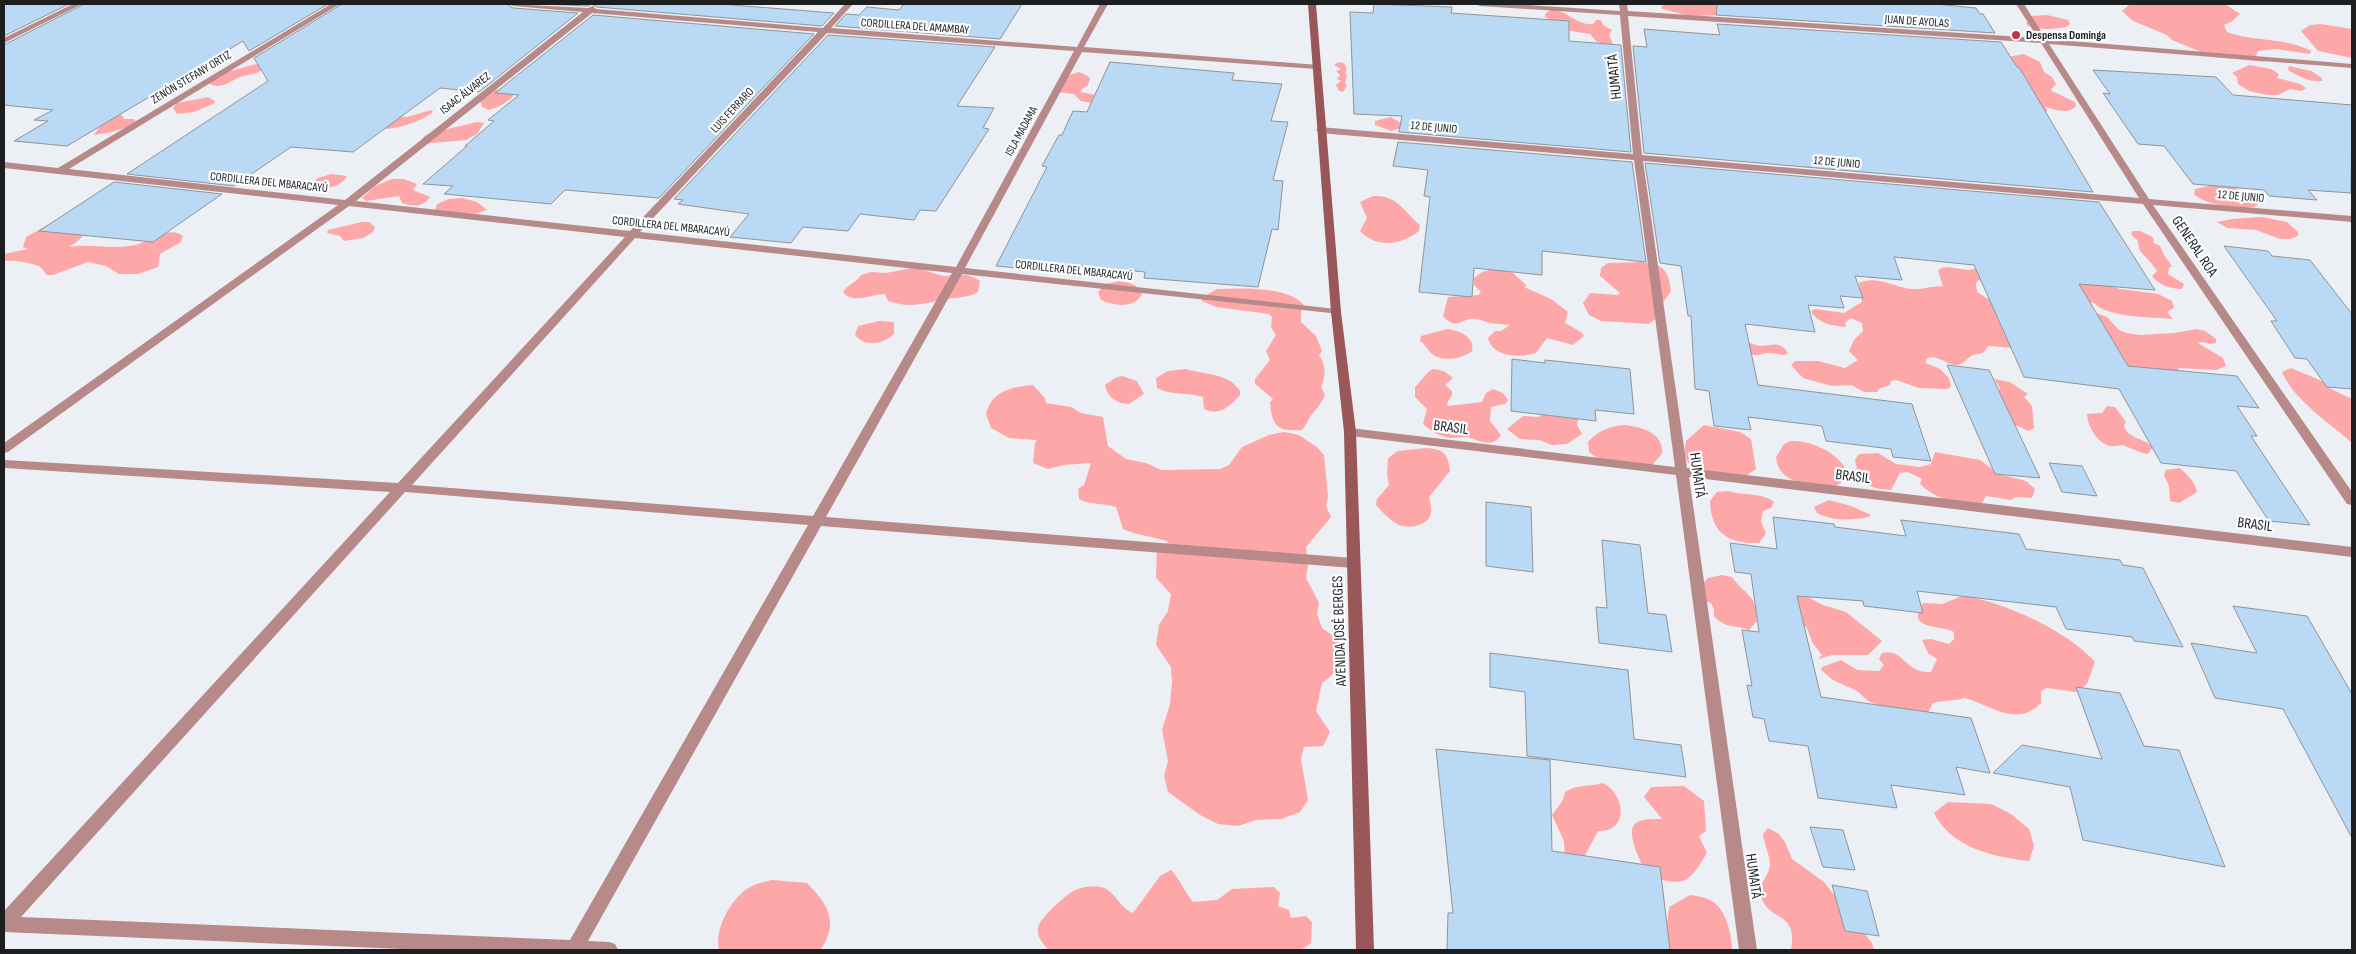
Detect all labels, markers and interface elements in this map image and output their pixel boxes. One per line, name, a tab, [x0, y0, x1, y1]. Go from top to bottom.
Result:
street label: JUAN DE AYOLAS	[1883, 12, 1950, 31]
street label: CORDILLERA DEL AMAMBAY	[860, 15, 970, 38]
place label: Despensa Dominga	[2026, 28, 2106, 43]
marker: Despensa Dominga	[2010, 29, 2022, 41]
street label: ZENÓN STEFANY ORTIZ	[148, 48, 234, 107]
street label: HUMAITÁ	[1603, 53, 1626, 100]
street label: ISAAC ÁLVAREZ	[437, 69, 494, 118]
street label: LUIS FERRARO	[707, 84, 757, 136]
street label: ISLA MADAMA	[1002, 103, 1042, 159]
street label: 12 DE JUNIO	[1410, 118, 1458, 137]
street label: 12 DE JUNIO	[1813, 153, 1861, 172]
street label: CORDILLERA DEL MBARACAYÚ	[209, 169, 329, 196]
street label: 12 DE JUNIO	[2217, 187, 2265, 206]
street label: GENERAL ROA	[2167, 212, 2222, 281]
street label: CORDILLERA DEL MBARACAYÚ	[611, 213, 731, 240]
street label: CORDILLERA DEL MBARACAYÚ	[1014, 257, 1134, 284]
street label: BRASIL	[1432, 416, 1470, 439]
street label: HUMAITÁ	[1685, 451, 1710, 499]
street label: BRASIL	[1834, 465, 1872, 488]
street label: BRASIL	[2236, 513, 2274, 536]
street label: AVENIDA JOSÉ BERGES	[1328, 575, 1351, 688]
street label: HUMAITÁ	[1741, 852, 1766, 900]

